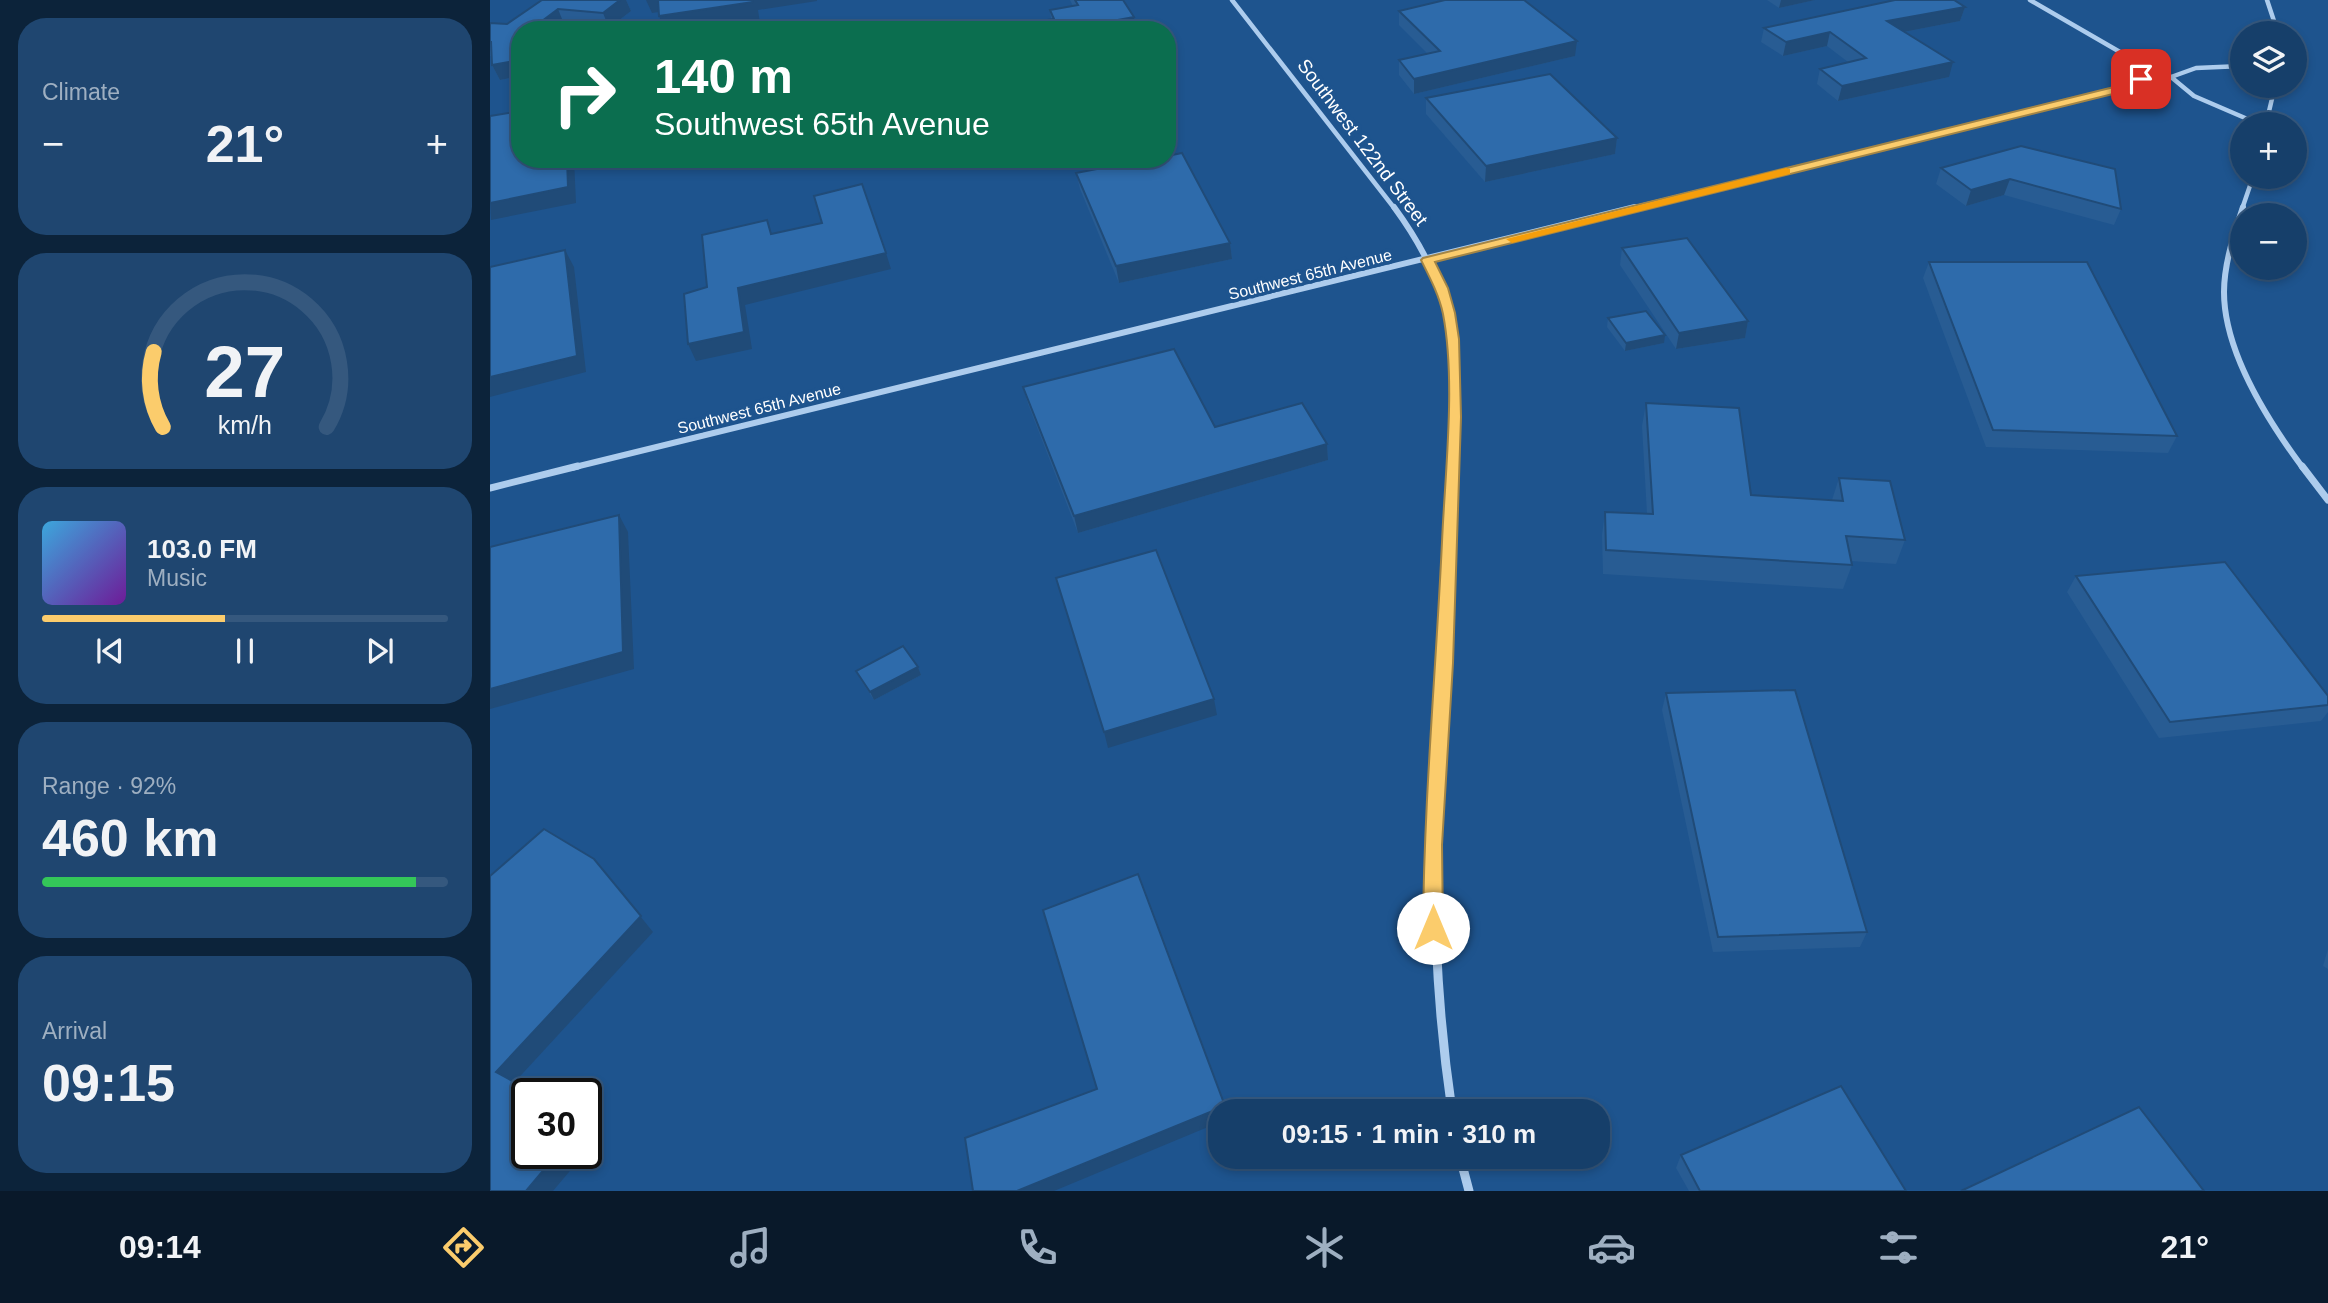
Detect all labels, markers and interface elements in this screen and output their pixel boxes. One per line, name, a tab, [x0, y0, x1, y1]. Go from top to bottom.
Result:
map controls	[2230, 21, 2307, 280]
button: layers	[2230, 21, 2307, 98]
icon: right	[539, 49, 630, 140]
text: 140 m	[654, 49, 793, 103]
pin	[2111, 49, 2171, 109]
street label: Southwest 122nd Street	[1293, 55, 1432, 230]
icon: arrive	[2122, 60, 2160, 98]
text: Climate	[42, 79, 120, 105]
text: Southwest 65th Avenue	[654, 106, 990, 142]
button: +	[2230, 112, 2307, 189]
text: 21°	[206, 115, 284, 173]
text: −	[42, 123, 64, 165]
text: +	[426, 123, 448, 165]
button: −	[2230, 203, 2307, 280]
street label: Southwest 65th Avenue	[1227, 246, 1394, 303]
text: 27	[205, 331, 285, 412]
street label: Southwest 65th Avenue	[676, 380, 843, 437]
text: km/h	[218, 411, 272, 439]
text: 103.0 FM	[147, 534, 257, 564]
text: Music	[147, 565, 207, 591]
icon: previous	[91, 632, 129, 670]
icon: pause	[226, 632, 264, 670]
icon: next	[361, 632, 399, 670]
text: Range · 92%	[42, 773, 176, 799]
text: 460 km	[42, 809, 218, 867]
position arrow	[1396, 891, 1470, 965]
text: Arrival	[42, 1018, 107, 1044]
text: 09:15	[42, 1054, 175, 1112]
speed limit sign: 30	[511, 1078, 602, 1169]
text: 09:15 · 1 min · 310 m	[1282, 1119, 1536, 1149]
icon: directions	[439, 1223, 488, 1272]
icon: music	[726, 1223, 775, 1272]
icon: phone	[1013, 1223, 1062, 1272]
icon: climate	[1300, 1223, 1349, 1272]
icon: car	[1587, 1223, 1636, 1272]
icon: filters	[1874, 1223, 1923, 1272]
text: 09:14	[119, 1229, 201, 1265]
text: 21°	[2161, 1229, 2209, 1265]

